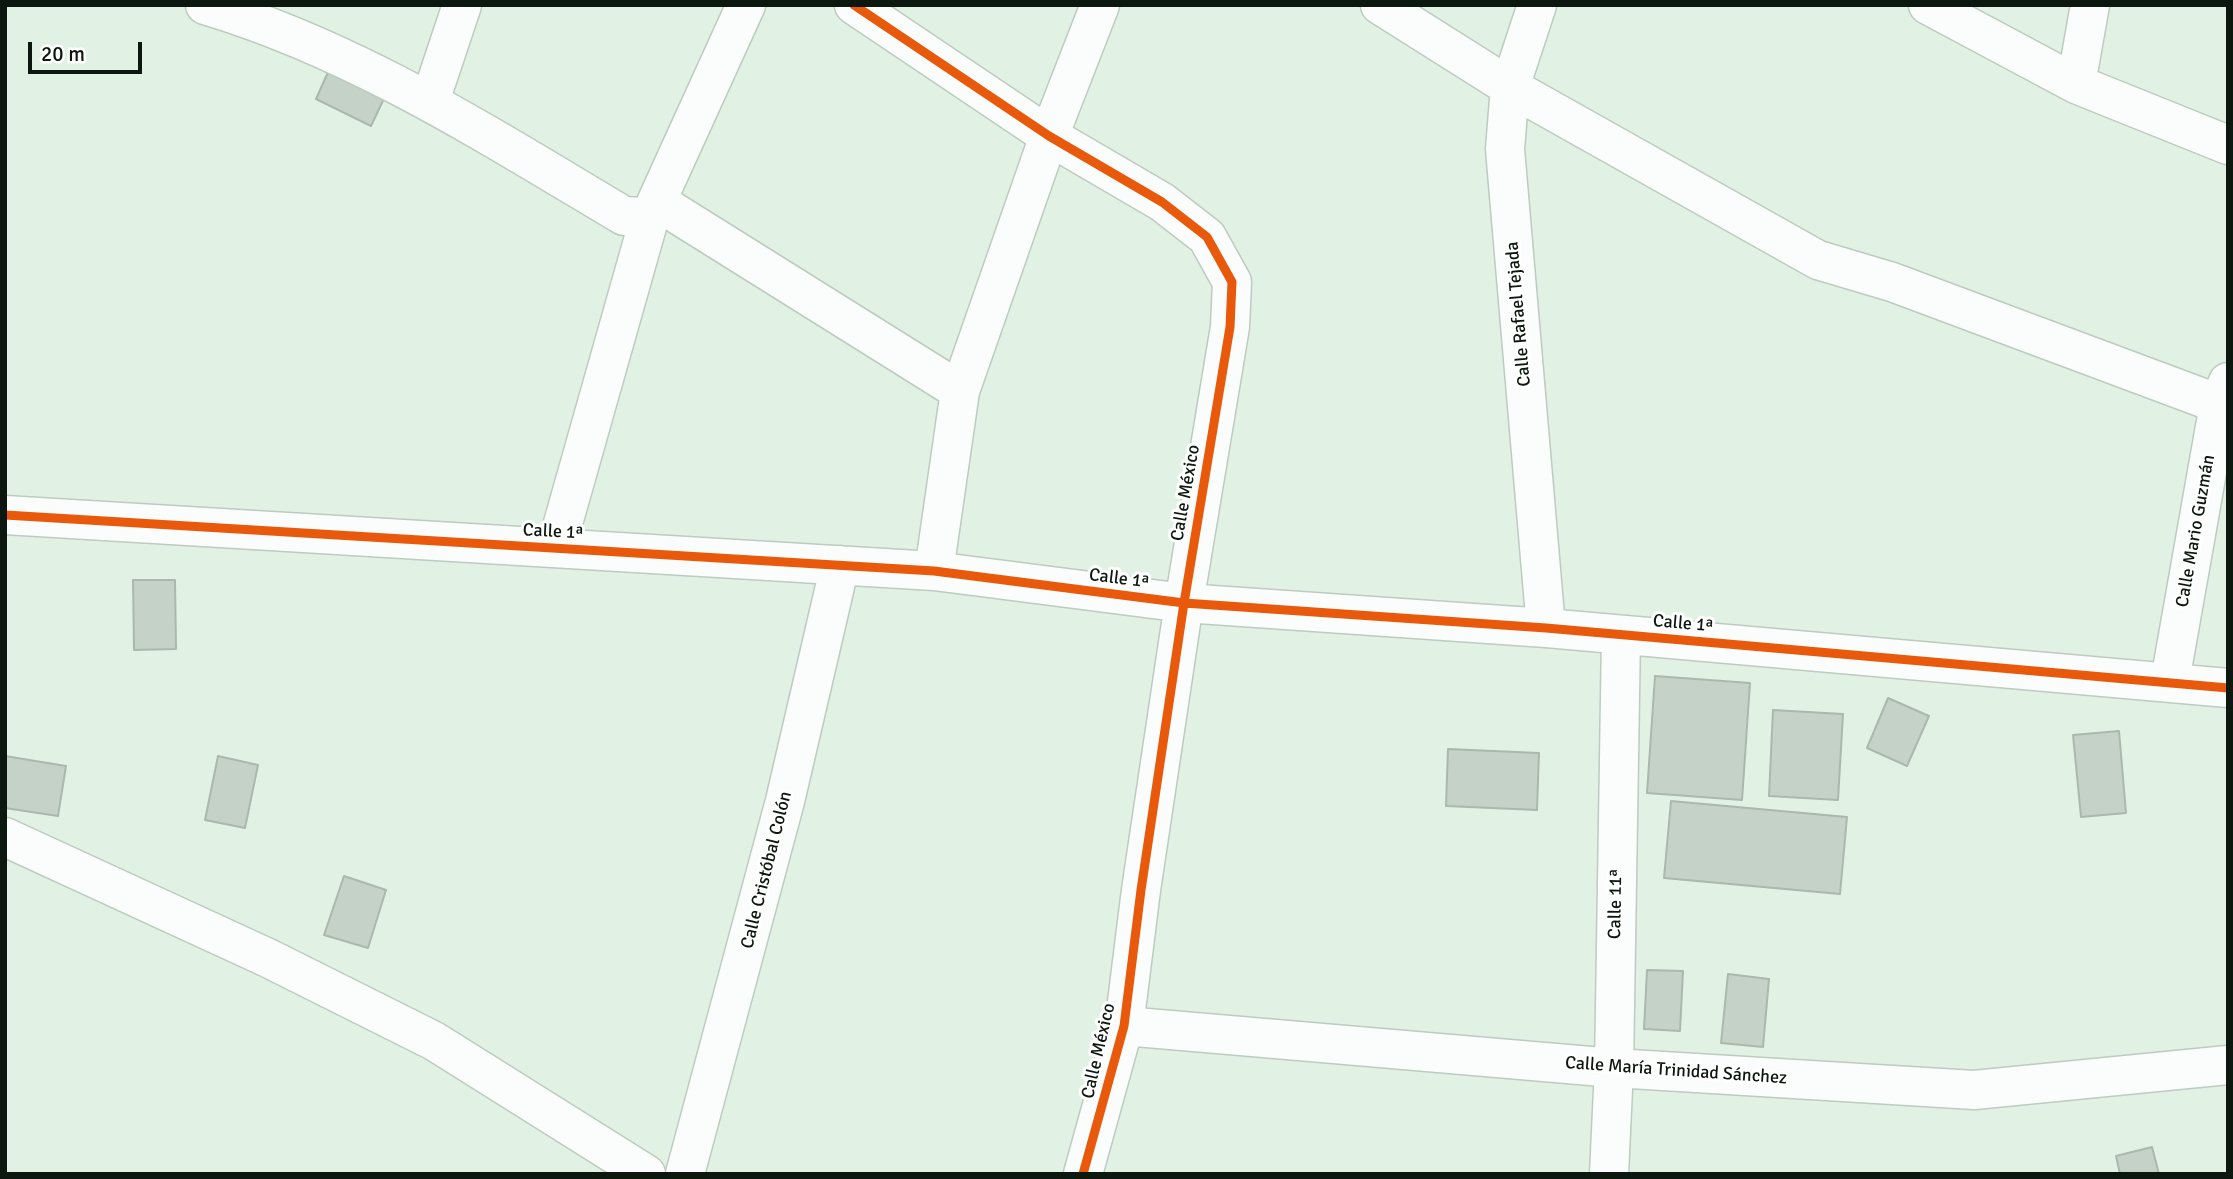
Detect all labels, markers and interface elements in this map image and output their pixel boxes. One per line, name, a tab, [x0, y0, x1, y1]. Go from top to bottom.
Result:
scale bar	[32, 28, 145, 72]
text: 20 m	[41, 41, 85, 67]
street label: Calle Rafael Tejada	[1502, 241, 1536, 387]
street label: Calle México	[1167, 443, 1205, 543]
street label: Calle Mario Guzmán	[2172, 453, 2220, 609]
street label: Calle 1ª	[522, 520, 584, 544]
street label: Calle 1ª	[1088, 565, 1150, 593]
street label: Calle 1ª	[1652, 611, 1714, 637]
street label: Calle Cristóbal Colón	[737, 789, 797, 951]
street label: Calle 11ª	[1605, 869, 1627, 939]
street label: Calle México	[1078, 1001, 1120, 1101]
street label: Calle María Trinidad Sánchez	[1564, 1052, 1788, 1090]

